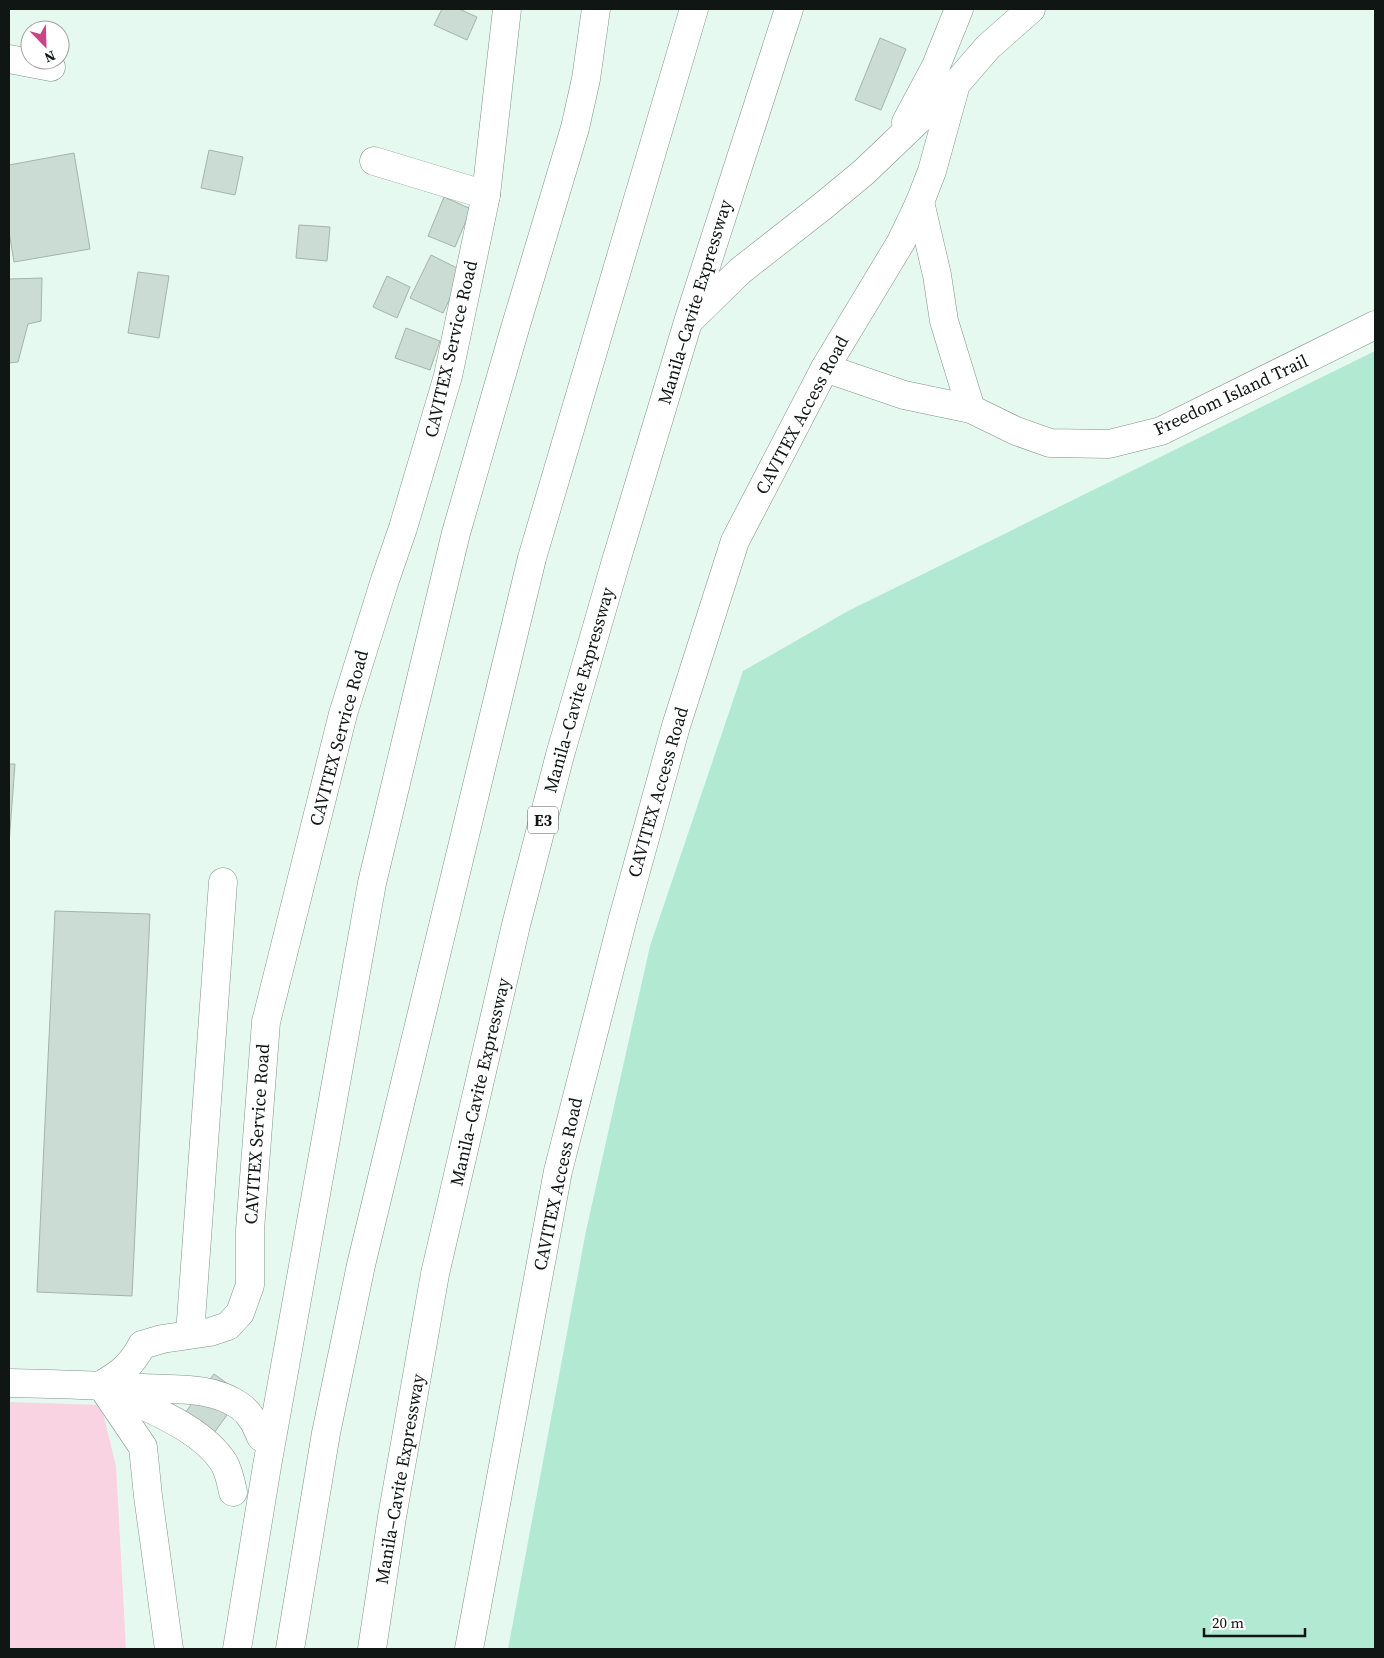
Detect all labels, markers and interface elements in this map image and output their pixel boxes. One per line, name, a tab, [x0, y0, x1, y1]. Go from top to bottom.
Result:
north arrow	[20, 20, 70, 70]
text: N	[41, 46, 59, 68]
street label: Manila–Cavite Expressway	[651, 196, 738, 407]
street label: CAVITEX Service Road	[418, 258, 483, 440]
street label: CAVITEX Access Road	[749, 331, 854, 499]
street label: Freedom Island Trail	[1150, 348, 1312, 441]
street label: Manila–Cavite Expressway	[537, 583, 620, 796]
street label: CAVITEX Service Road	[303, 647, 374, 829]
street label: CAVITEX Access Road	[621, 704, 694, 880]
road number: E3	[528, 806, 558, 834]
street label: Manila–Cavite Expressway	[443, 975, 516, 1188]
street label: CAVITEX Service Road	[238, 1043, 275, 1225]
street label: CAVITEX Access Road	[527, 1095, 588, 1273]
street label: Manila–Cavite Expressway	[369, 1371, 430, 1586]
scale bar	[1204, 1606, 1305, 1638]
text: 20 m	[1212, 1612, 1244, 1633]

